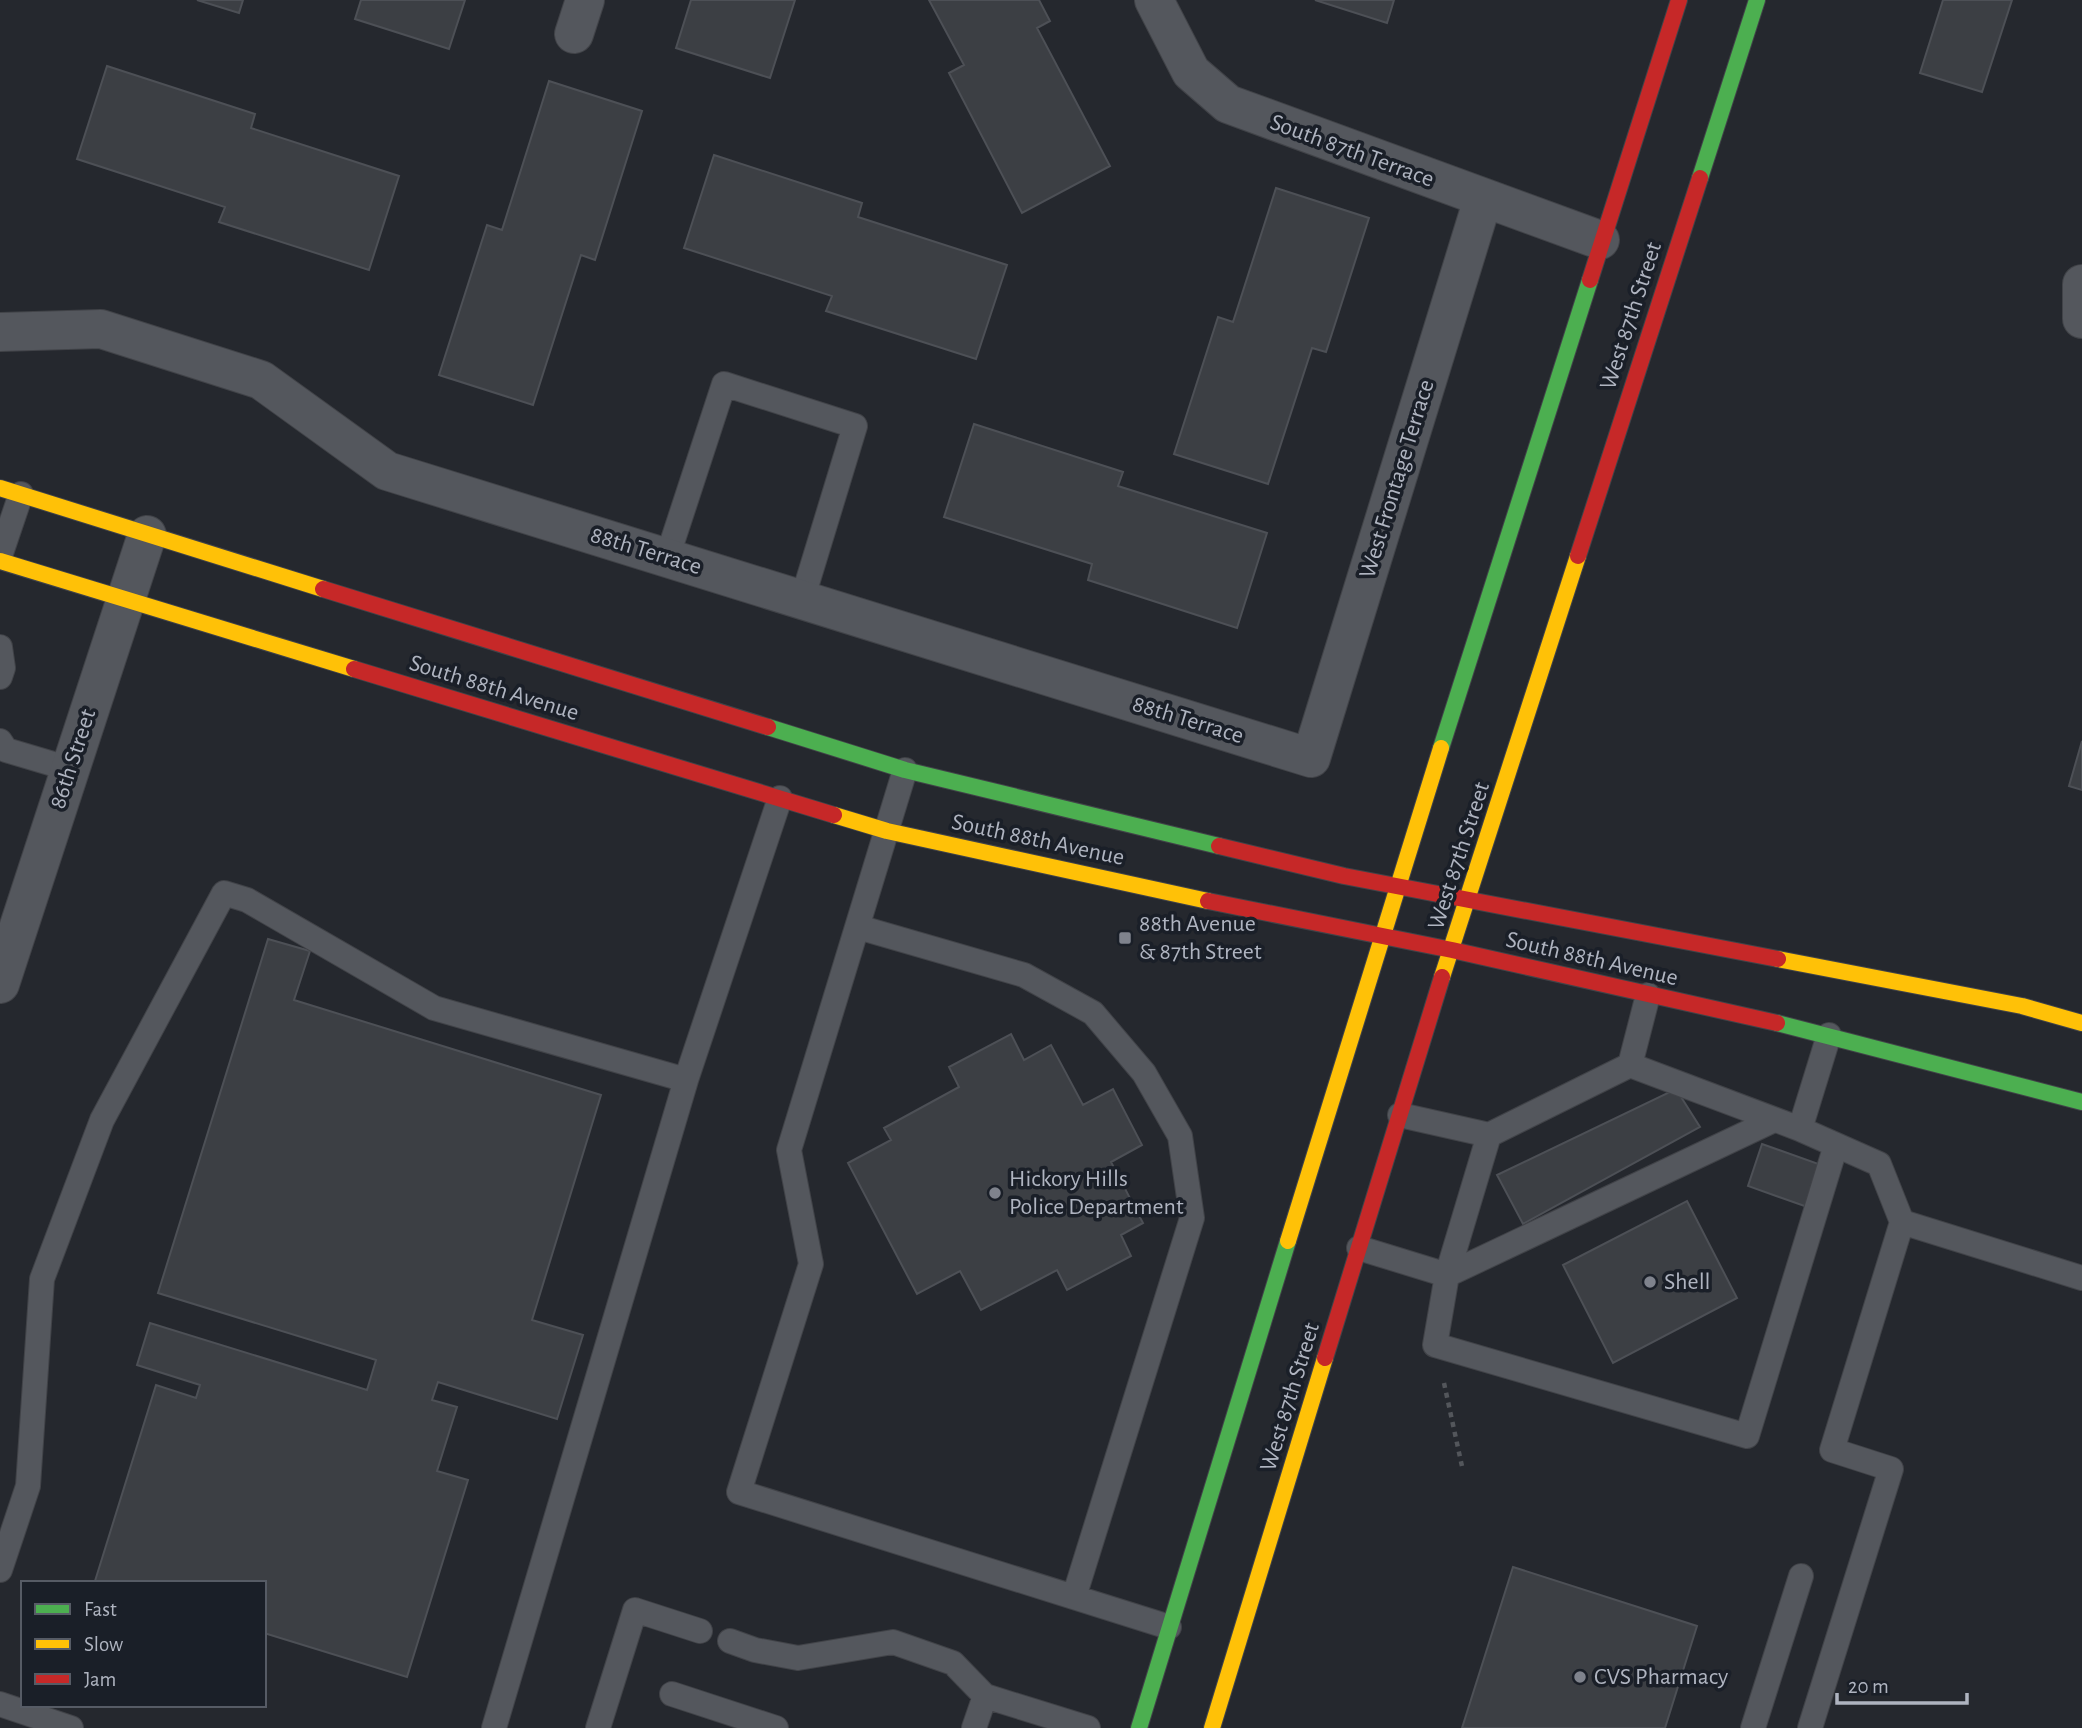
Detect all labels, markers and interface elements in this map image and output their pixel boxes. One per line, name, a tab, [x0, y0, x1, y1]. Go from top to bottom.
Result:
street label: South 87th Terrace	[1267, 110, 1437, 192]
street label: West 87th Street	[1596, 239, 1666, 393]
street label: West Frontage Terrace	[1355, 377, 1439, 581]
street label: 88th Terrace	[588, 523, 704, 579]
street label: South 88th Avenue	[406, 651, 582, 725]
street label: 88th Terrace	[1130, 692, 1246, 748]
street label: 86th Street	[46, 706, 100, 812]
street label: West 87th Street	[1424, 779, 1494, 933]
street label: South 88th Avenue	[950, 810, 1126, 870]
place label: 88th Avenue & 87th Street	[1139, 912, 1262, 964]
street label: South 88th Avenue	[1504, 928, 1680, 990]
marker: 88th Avenue & 87th Street	[1117, 930, 1133, 946]
place label: Hickory Hills Police Department	[1009, 1167, 1184, 1219]
marker: Hickory Hills Police Department	[987, 1185, 1003, 1201]
place label: Shell	[1664, 1270, 1711, 1294]
marker: Shell	[1642, 1274, 1658, 1290]
street label: West 87th Street	[1256, 1320, 1324, 1474]
legend	[21, 1581, 266, 1707]
text: Fast	[84, 1599, 117, 1620]
text: Slow	[84, 1634, 123, 1655]
scale bar	[1837, 1662, 1966, 1706]
place label: CVS Pharmacy	[1594, 1665, 1728, 1689]
text: Jam	[84, 1669, 116, 1690]
marker: CVS Pharmacy	[1572, 1669, 1588, 1685]
text: 20 m	[1848, 1676, 1889, 1697]

